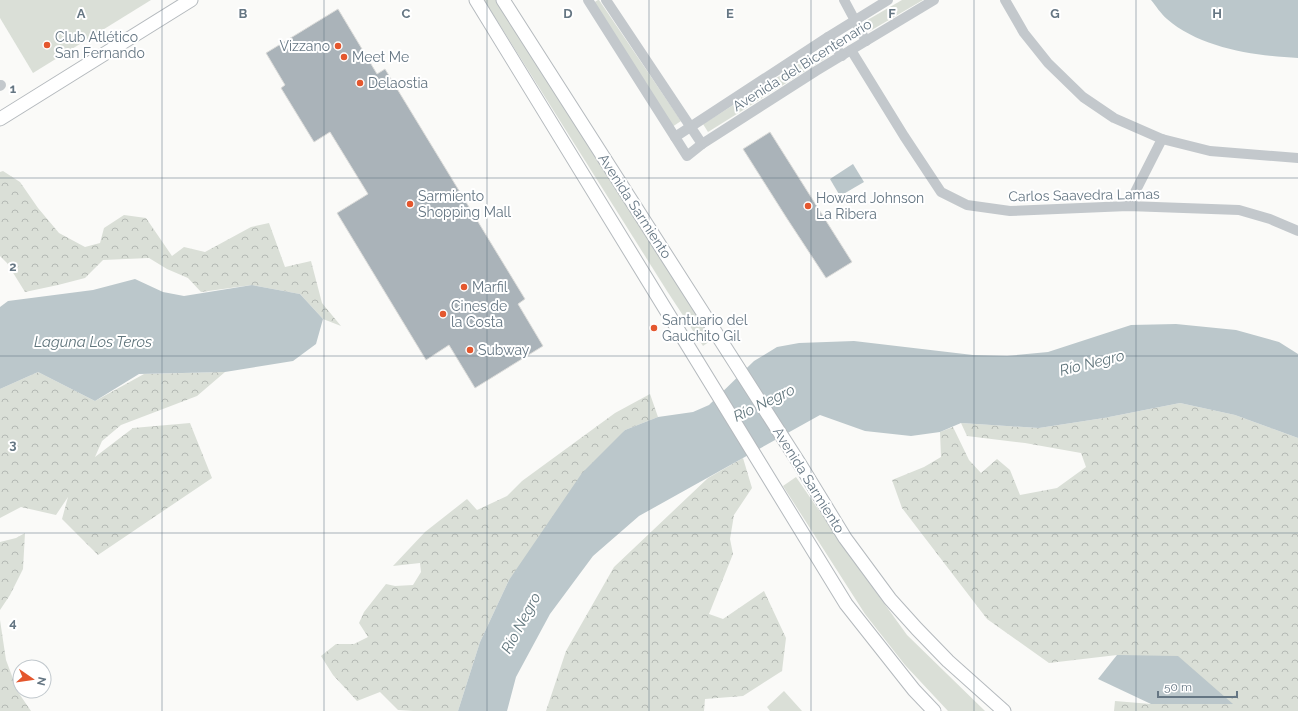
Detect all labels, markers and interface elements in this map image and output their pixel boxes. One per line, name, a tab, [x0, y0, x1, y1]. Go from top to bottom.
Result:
text: A	[77, 6, 86, 21]
text: B	[239, 6, 248, 21]
text: C	[402, 6, 411, 21]
text: D	[563, 6, 573, 21]
text: E	[726, 6, 734, 21]
text: F	[888, 6, 896, 21]
text: G	[1050, 6, 1060, 21]
text: H	[1212, 6, 1222, 21]
street label: Avenida del Bicentenario	[730, 16, 874, 114]
place label: Club Atlético San Fernando	[55, 29, 145, 61]
place label: Vizzano	[280, 38, 330, 54]
marker: Club Atlético San Fernando	[42, 40, 52, 50]
marker: Vizzano	[333, 41, 343, 51]
place label: Meet Me	[352, 49, 409, 65]
marker: Meet Me	[339, 52, 349, 62]
place label: Delaostia	[368, 75, 428, 91]
marker: Delaostia	[355, 78, 365, 88]
text: 1	[10, 81, 17, 96]
street label: Avenida Sarmiento	[595, 151, 675, 261]
street label: Carlos Saavedra Lamas	[1008, 186, 1160, 204]
place label: Sarmiento Shopping Mall	[418, 188, 511, 220]
place label: Howard Johnson La Ribera	[816, 190, 924, 222]
marker: Sarmiento Shopping Mall	[405, 199, 415, 209]
marker: Howard Johnson La Ribera	[803, 201, 813, 211]
text: 2	[9, 259, 17, 274]
place label: Marfil	[472, 279, 508, 295]
marker: Marfil	[459, 282, 469, 292]
place label: Cines de la Costa	[451, 298, 507, 330]
marker: Cines de la Costa	[438, 309, 448, 319]
place label: Santuario del Gauchito Gil	[662, 312, 748, 344]
marker: Santuario del Gauchito Gil	[649, 323, 659, 333]
water label: Laguna Los Teros	[34, 333, 152, 351]
place label: Subway	[478, 342, 530, 358]
marker: Subway	[465, 345, 475, 355]
water label: Río Negro	[1058, 346, 1126, 380]
water label: Río Negro	[730, 380, 798, 426]
street label: Avenida Sarmiento	[770, 424, 848, 536]
text: 3	[9, 437, 17, 452]
water label: Río Negro	[497, 590, 545, 656]
text: 4	[9, 615, 17, 630]
north arrow	[12, 659, 52, 699]
scale bar	[1158, 673, 1237, 699]
text: N	[34, 676, 49, 687]
text: 50 m	[1164, 680, 1192, 694]

